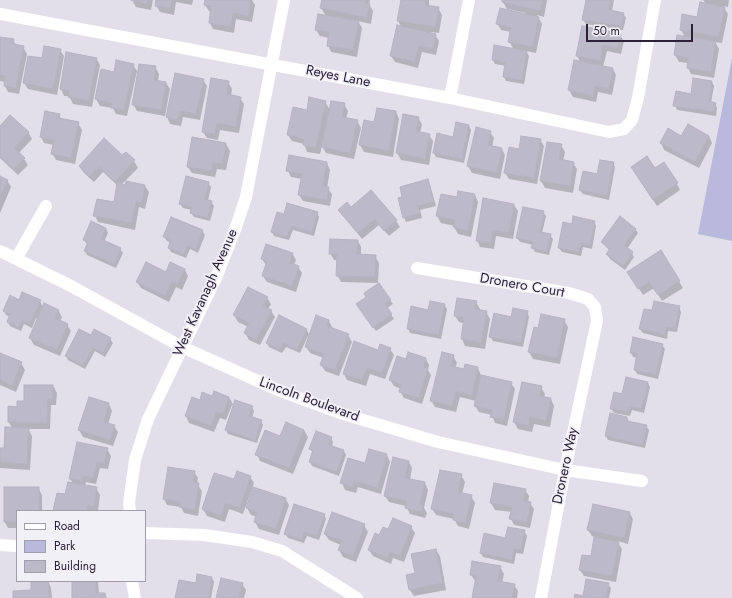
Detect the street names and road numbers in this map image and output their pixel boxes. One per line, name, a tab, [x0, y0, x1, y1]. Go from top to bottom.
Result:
street label: Reyes Lane	[304, 63, 372, 91]
street label: West Kavanagh Avenue	[170, 227, 242, 359]
street label: Dronero Court	[478, 270, 566, 302]
street label: Lincoln Boulevard	[257, 374, 361, 426]
street label: Dronero Way	[550, 426, 582, 506]

